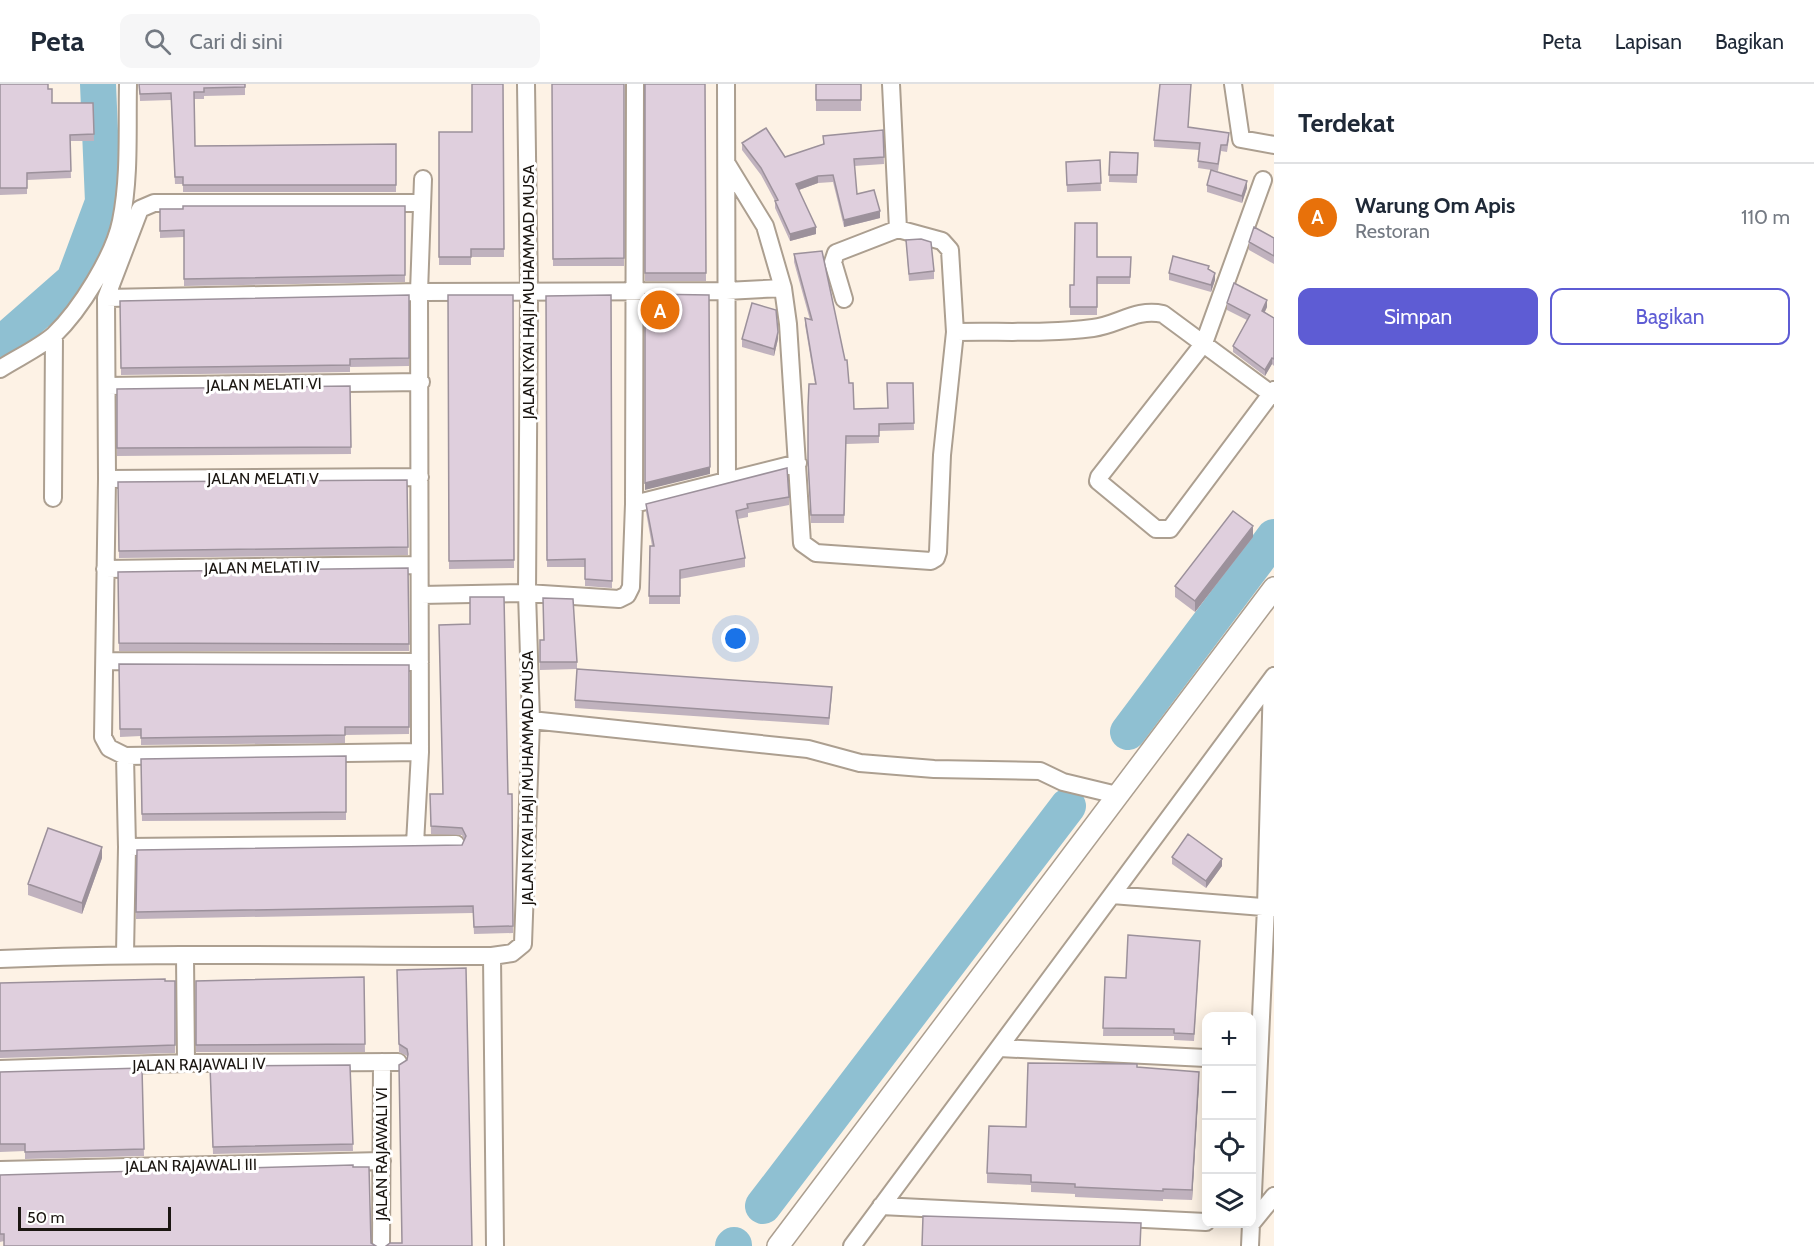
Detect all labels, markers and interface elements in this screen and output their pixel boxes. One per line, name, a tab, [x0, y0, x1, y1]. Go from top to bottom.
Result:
search box	[120, 14, 540, 68]
text: Peta	[30, 24, 84, 58]
icon: search	[141, 25, 174, 58]
text: Cari di sini	[189, 28, 283, 55]
text: Peta	[1542, 29, 1582, 54]
text: Lapisan	[1615, 29, 1682, 54]
text: Bagikan	[1715, 29, 1784, 54]
text: Terdekat	[1298, 107, 1395, 139]
street label: JALAN KYAI HAJI MUHAMMAD MUSA	[519, 165, 538, 420]
text: Warung Om Apis	[1355, 192, 1515, 219]
text: A	[1311, 205, 1324, 229]
text: 110 m	[1741, 205, 1790, 229]
text: Restoran	[1355, 219, 1430, 243]
pin: A	[640, 288, 680, 332]
button: Simpan	[1298, 288, 1538, 345]
button: Bagikan	[1550, 288, 1790, 345]
street label: JALAN MELATI VI	[205, 374, 322, 395]
street label: JALAN MELATI V	[206, 469, 319, 488]
street label: JALAN MELATI IV	[203, 557, 320, 578]
your location	[721, 624, 750, 653]
street label: JALAN KYAI HAJI MUHAMMAD MUSA	[518, 651, 537, 906]
map controls	[1202, 1012, 1256, 1228]
button: +	[1202, 1012, 1256, 1066]
street label: JALAN RAJAWALI IV	[131, 1054, 266, 1075]
button: −	[1202, 1066, 1256, 1120]
street label: JALAN RAJAWALI VI	[372, 1087, 391, 1222]
button: locate	[1202, 1120, 1256, 1174]
street label: JALAN RAJAWALI III	[124, 1155, 257, 1176]
button: layers	[1202, 1174, 1256, 1228]
scale bar	[18, 1204, 171, 1232]
text: 50 m	[27, 1208, 64, 1227]

